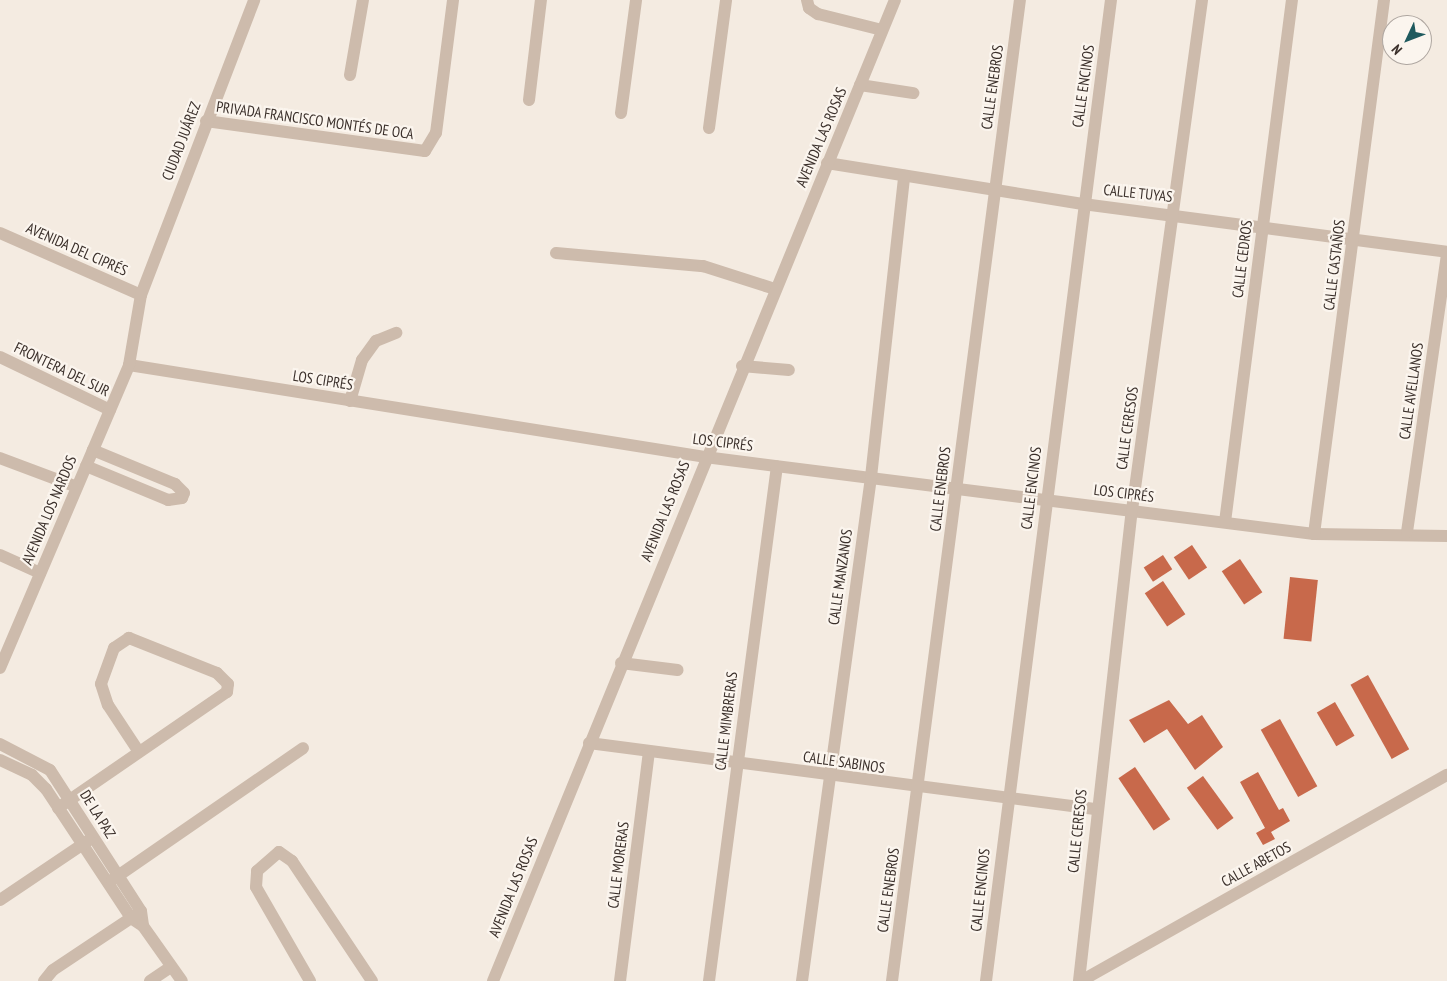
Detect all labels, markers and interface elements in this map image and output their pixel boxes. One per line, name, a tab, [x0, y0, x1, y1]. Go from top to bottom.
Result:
north arrow	[1382, 15, 1432, 65]
text: N	[1388, 41, 1406, 58]
street label: CALLE ENEBROS	[977, 44, 1007, 130]
street label: CALLE ENCINOS	[1068, 44, 1098, 128]
street label: AVENIDA LAS ROSAS	[792, 84, 850, 190]
street label: PRIVADA FRANCISCO MONTÉS DE OCA	[215, 97, 415, 143]
street label: CIUDAD JUÁREZ	[158, 99, 204, 183]
street label: CALLE TUYAS	[1102, 180, 1174, 206]
street label: AVENIDA DEL CIPRÉS	[23, 218, 131, 280]
street label: CALLE CEDROS	[1228, 219, 1256, 299]
street label: CALLE CASTAÑOS	[1319, 219, 1349, 311]
street label: FRONTERA DEL SUR	[11, 338, 113, 400]
street label: CALLE AVELLANOS	[1395, 341, 1427, 441]
street label: LOS CIPRÉS	[292, 366, 354, 394]
street label: CALLE CERESOS	[1112, 385, 1142, 471]
street label: LOS CIPRÉS	[692, 429, 754, 455]
street label: CALLE ENEBROS	[926, 446, 954, 532]
street label: CALLE ENCINOS	[1017, 446, 1045, 530]
street label: AVENIDA LOS NARDOS	[18, 452, 80, 568]
street label: AVENIDA LAS ROSAS	[637, 458, 693, 564]
street label: LOS CIPRÉS	[1093, 480, 1155, 506]
street label: CALLE MANZANOS	[824, 528, 856, 626]
street label: CALLE MIMBRERAS	[711, 671, 741, 771]
street label: CALLE SABINOS	[802, 747, 886, 777]
street label: DE LA PAZ	[76, 787, 120, 841]
street label: CALLE CERESOS	[1064, 788, 1090, 874]
street label: CALLE MORERAS	[604, 821, 632, 909]
street label: AVENIDA LAS ROSAS	[485, 834, 541, 940]
street label: CALLE ABETOS	[1218, 837, 1294, 891]
street label: CALLE ENEBROS	[873, 847, 903, 933]
street label: CALLE ENCINOS	[967, 848, 993, 932]

